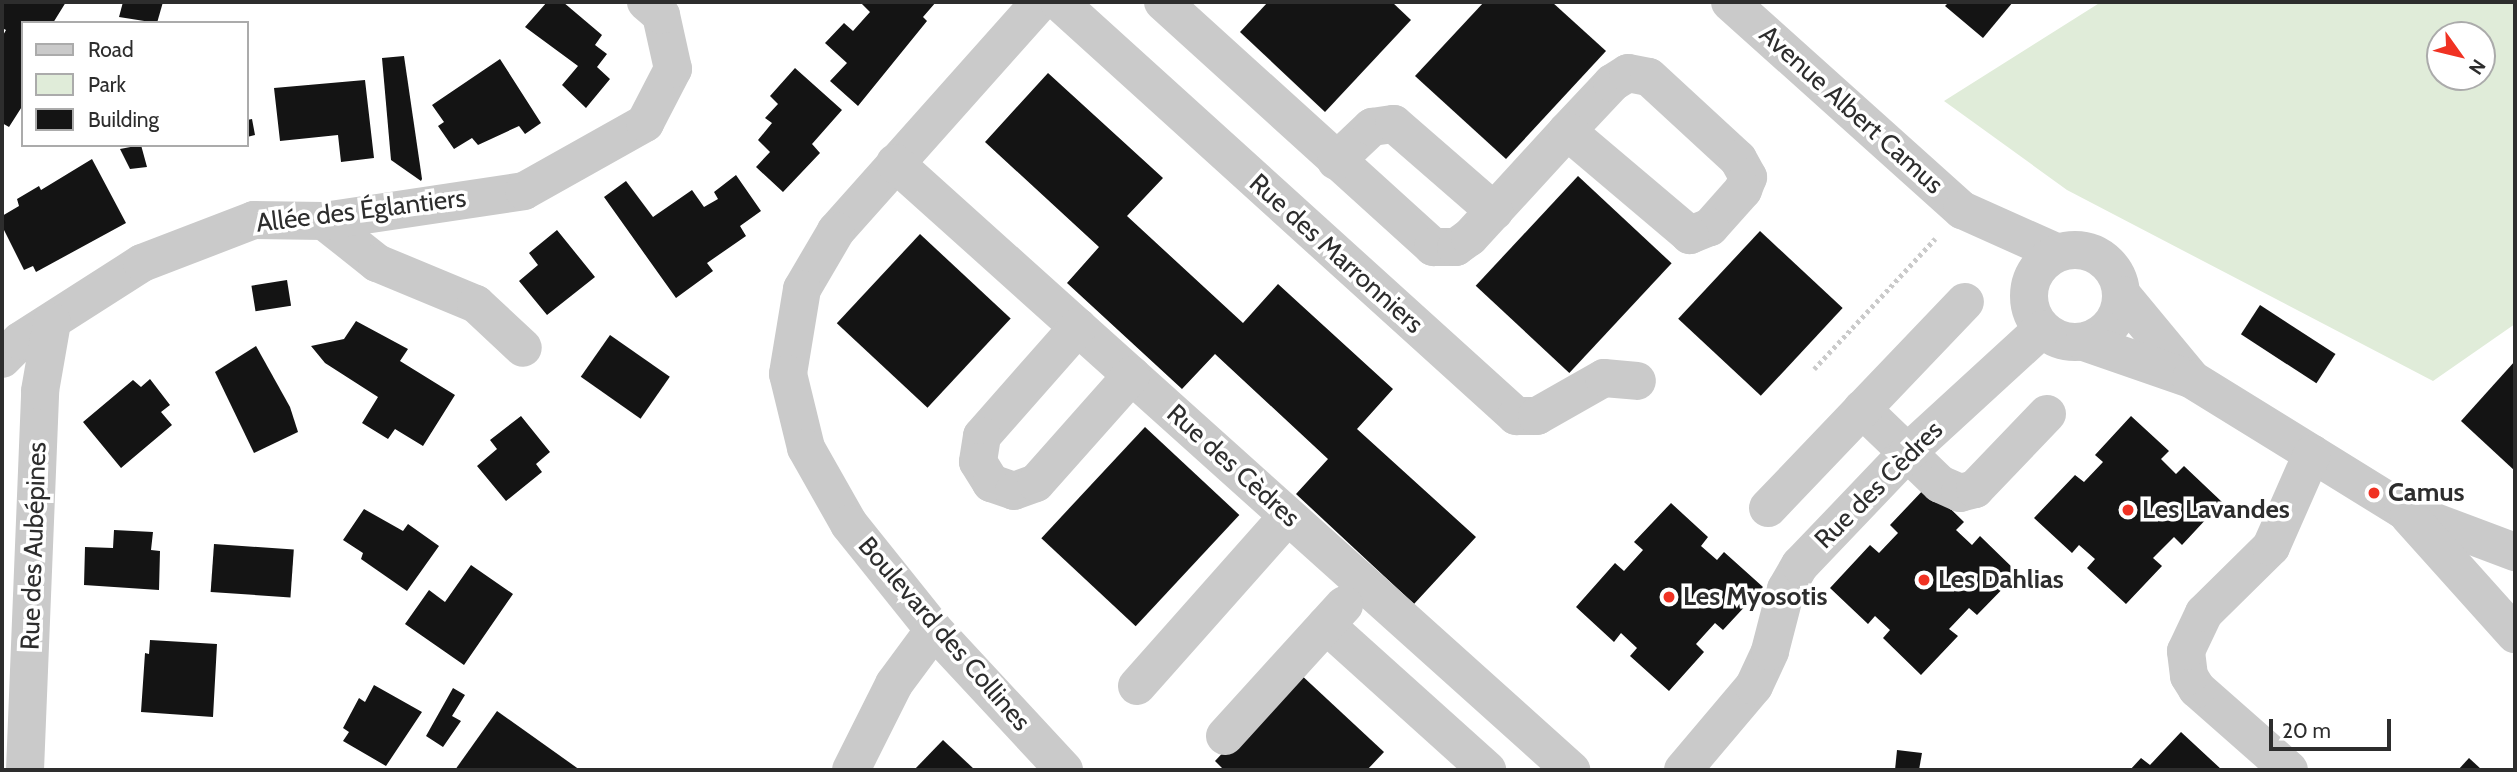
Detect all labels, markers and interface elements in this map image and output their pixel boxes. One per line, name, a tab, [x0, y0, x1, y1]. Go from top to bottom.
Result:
street label: Avenue Albert Camus	[1753, 19, 1949, 201]
legend	[21, 21, 248, 147]
north arrow	[2426, 21, 2496, 91]
text: Road	[88, 37, 134, 62]
text: N	[2464, 55, 2490, 79]
text: Park	[88, 72, 126, 97]
text: Building	[88, 107, 159, 132]
street label: Rue des Marronniers	[1243, 168, 1429, 340]
street label: Allée des Églantiers	[254, 183, 468, 239]
street label: Rue des Cèdres	[1160, 398, 1306, 534]
street label: Rue des Cèdres	[1809, 415, 1949, 555]
street label: Rue des Aubépines	[15, 441, 53, 651]
place label: Camus	[2388, 477, 2465, 509]
marker: Camus	[2366, 485, 2382, 501]
place label: Les Lavandes	[2142, 494, 2290, 526]
marker: Les Lavandes	[2120, 502, 2136, 518]
street label: Boulevard des Collines	[851, 531, 1037, 737]
place label: Les Dahlias	[1938, 564, 2064, 596]
marker: Les Dahlias	[1916, 572, 1932, 588]
place label: Les Myosotis	[1683, 581, 1827, 613]
marker: Les Myosotis	[1661, 589, 1677, 605]
scale bar	[2272, 706, 2394, 750]
text: 20 m	[2282, 718, 2331, 743]

